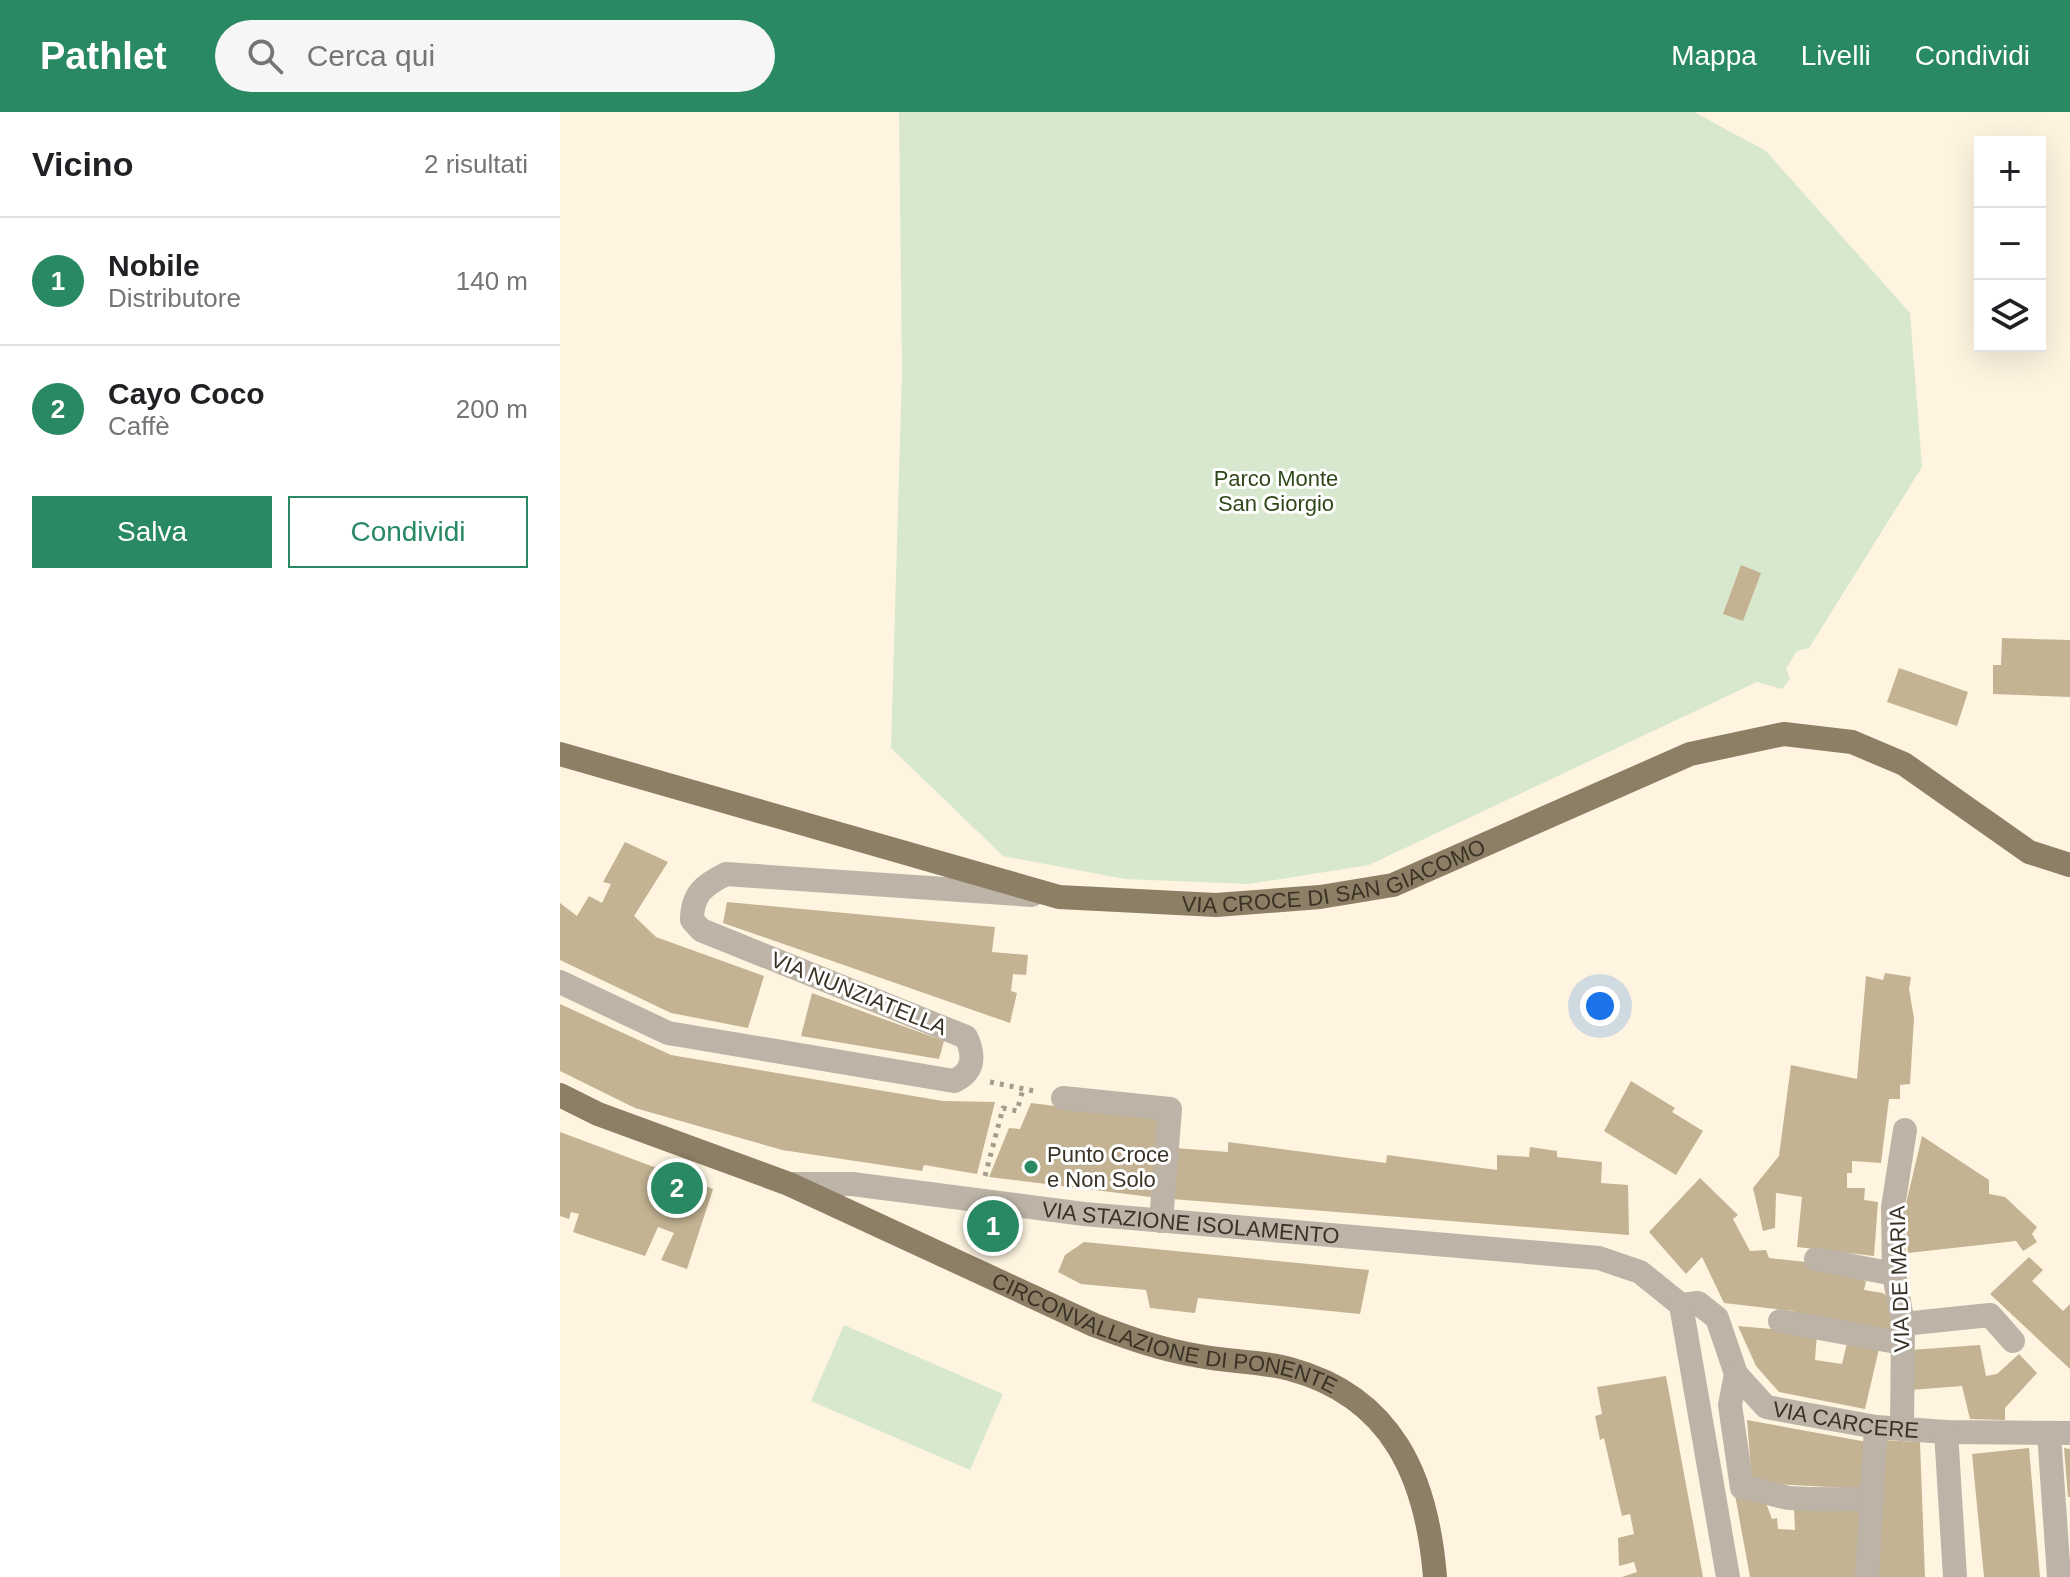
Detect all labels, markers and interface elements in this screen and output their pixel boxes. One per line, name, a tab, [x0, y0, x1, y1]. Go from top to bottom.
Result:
search box	[215, 20, 775, 92]
icon: search	[243, 34, 287, 78]
text: Pathlet	[40, 35, 167, 77]
text: Cerca qui	[307, 39, 435, 72]
text: Mappa	[1671, 40, 1757, 71]
text: Livelli	[1801, 40, 1871, 71]
text: Condividi	[1915, 40, 2030, 71]
map controls	[1974, 136, 2046, 352]
button: +	[1974, 136, 2046, 208]
text: Vicino	[32, 145, 133, 183]
text: 2 risultati	[424, 149, 528, 179]
button: −	[1974, 208, 2046, 280]
text: Nobile	[108, 249, 200, 282]
text: 1	[51, 266, 65, 296]
text: 140 m	[456, 266, 528, 296]
button: layers	[1974, 280, 2046, 352]
text: Distributore	[108, 283, 241, 313]
text: Cayo Coco	[108, 377, 265, 410]
text: 2	[51, 394, 65, 424]
text: 200 m	[456, 394, 528, 424]
text: Caffè	[108, 411, 170, 441]
park label: Parco Monte San Giorgio	[1214, 466, 1338, 516]
button: Salva	[32, 496, 272, 568]
button: Condividi	[288, 496, 528, 568]
street label: VIA CROCE DI SAN GIACOMO	[1181, 834, 1489, 918]
street label: VIA NUNZIATELLA	[767, 947, 951, 1040]
your location	[1580, 986, 1620, 1026]
place label: Punto Croce e Non Solo	[1047, 1142, 1169, 1192]
pin: 2	[651, 1158, 703, 1218]
marker: Punto Croce e Non Solo	[1022, 1158, 1040, 1176]
pin: 1	[967, 1196, 1019, 1256]
street label: VIA STAZIONE ISOLAMENTO	[1040, 1197, 1341, 1249]
street label: VIA DE MARIA	[1884, 1205, 1915, 1353]
street label: CIRCONVALLAZIONE DI PONENTE	[988, 1268, 1341, 1399]
street label: VIA CARCERE	[1770, 1396, 1920, 1443]

